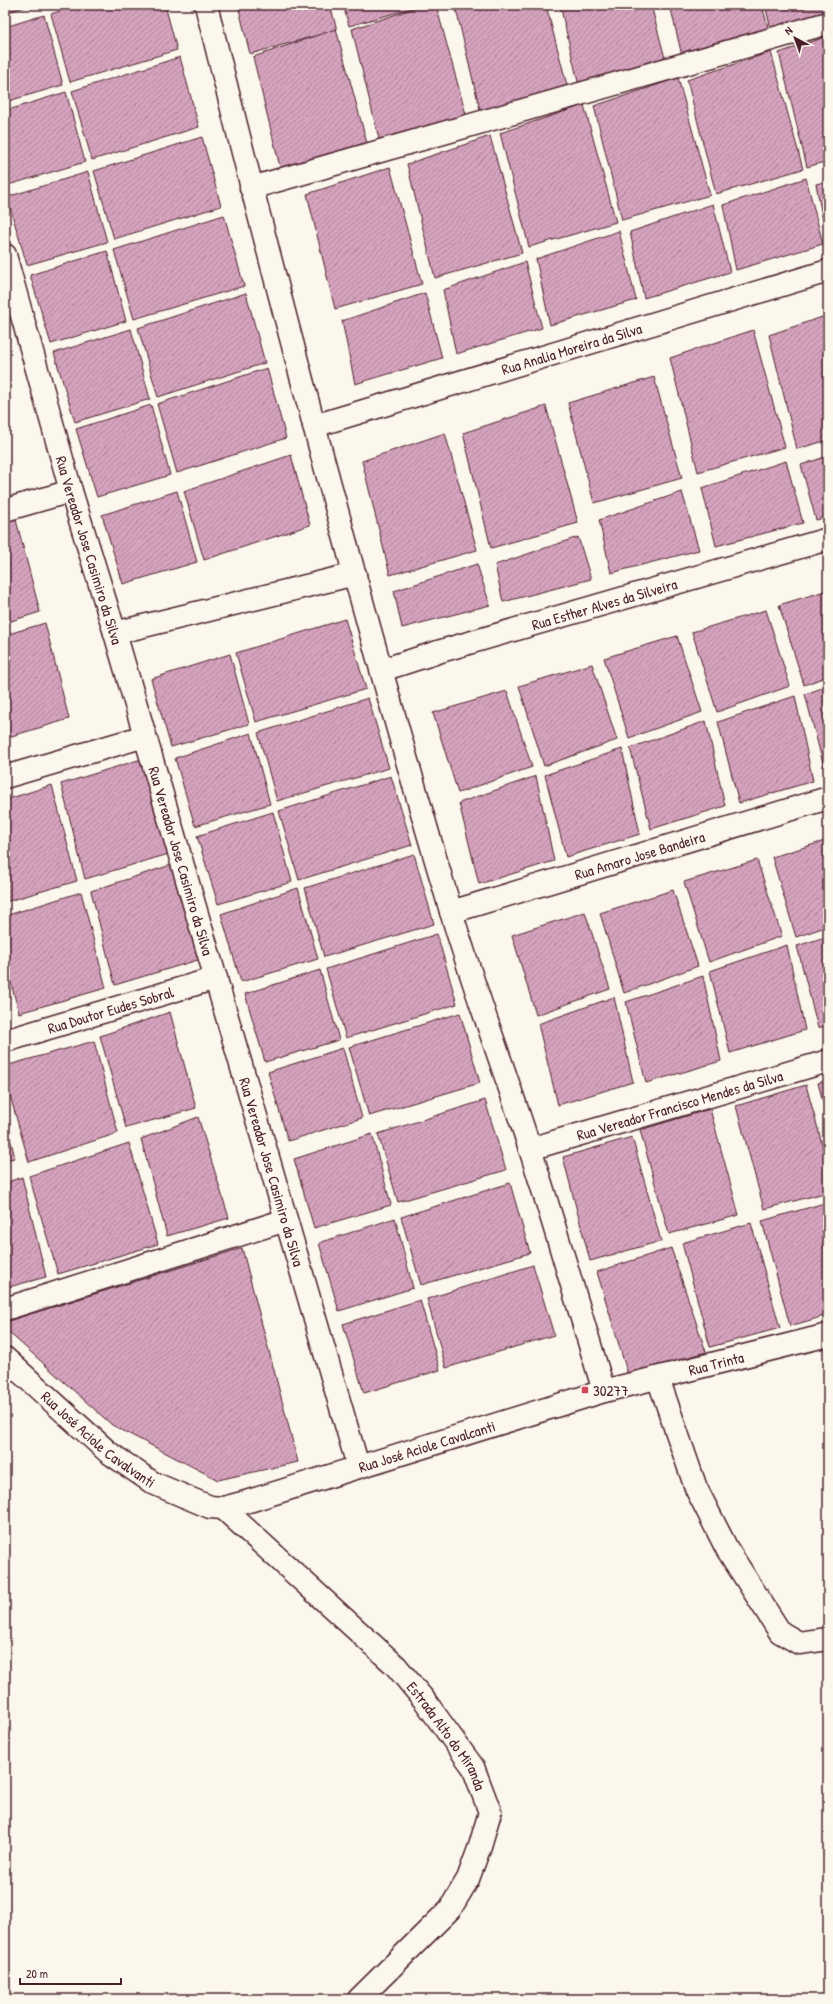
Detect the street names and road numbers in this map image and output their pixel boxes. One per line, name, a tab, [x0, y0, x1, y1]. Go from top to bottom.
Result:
street label: Rua Analia Moreira da Silva	[499, 317, 644, 379]
street label: Rua Vereador Jose Casimiro da Silva	[51, 454, 128, 647]
street label: Rua Esther Alves da Silveira	[529, 573, 680, 635]
street label: Rua Vereador Jose Casimiro da Silva	[144, 764, 219, 958]
street label: Rua Amaro Jose Bandeira	[572, 825, 707, 885]
street label: Rua Doutor Eudes Sobral	[45, 981, 176, 1038]
street label: Rua Vereador Francisco Mendes da Silva	[574, 1064, 785, 1145]
street label: Rua Vereador Jose Casimiro da Silva	[235, 1075, 310, 1269]
street label: Rua Trinta	[686, 1346, 746, 1380]
street label: Rua José Aciole Cavalvanti	[37, 1386, 160, 1492]
street label: Rua José Aciole Cavalcanti	[356, 1415, 498, 1477]
street label: Estrada Alto do Miranda	[402, 1677, 491, 1793]

